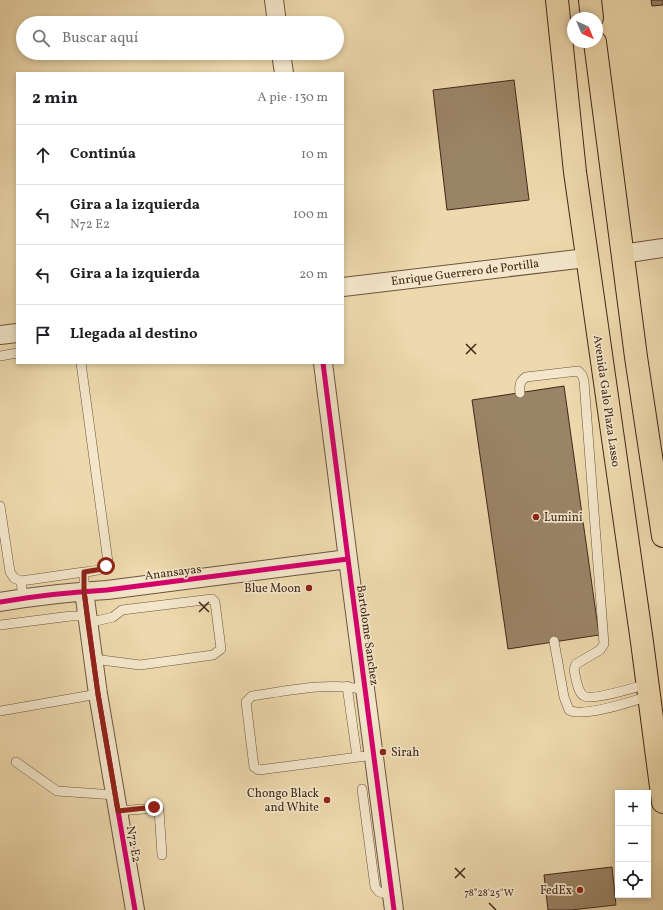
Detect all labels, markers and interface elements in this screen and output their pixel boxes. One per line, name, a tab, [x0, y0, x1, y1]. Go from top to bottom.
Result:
north arrow	[567, 12, 603, 48]
search box	[16, 16, 344, 60]
icon: search	[30, 27, 52, 49]
text: Buscar aquí	[62, 28, 138, 49]
text: 2 min	[32, 87, 78, 110]
text: A pie · 130 m	[258, 89, 328, 107]
icon: ahead	[32, 144, 54, 166]
text: Continúa	[70, 144, 136, 165]
text: 10 m	[301, 146, 328, 164]
text: Gira a la izquierda	[70, 195, 200, 216]
icon: left	[32, 204, 54, 226]
text: 100 m	[293, 206, 328, 224]
text: N72 E2	[70, 216, 110, 234]
street label: Enrique Guerrero de Portilla	[390, 256, 540, 290]
icon: left	[32, 264, 54, 286]
text: Gira a la izquierda	[70, 264, 200, 285]
text: 20 m	[299, 266, 328, 284]
icon: arrive	[32, 324, 54, 346]
text: Llegada al destino	[70, 324, 198, 345]
street label: Avenida Galo Plaza Lasso	[589, 334, 623, 468]
place label: Lumini	[544, 510, 583, 526]
marker: Lumini	[531, 512, 541, 522]
route start	[97, 557, 115, 575]
street label: Anansayas	[144, 562, 202, 584]
place label: Blue Moon	[244, 581, 301, 597]
marker: Blue Moon	[304, 583, 314, 593]
street label: Bartolome Sanchez	[352, 584, 382, 686]
place label: Sirah	[391, 745, 419, 761]
marker: Sirah	[378, 747, 388, 757]
place label: Chongo Black and White	[247, 786, 319, 816]
map controls	[615, 790, 651, 898]
button: +	[615, 790, 651, 826]
marker: Chongo Black and White	[322, 795, 332, 805]
route end	[145, 798, 163, 816]
street label: N72 E2	[122, 825, 144, 864]
button: −	[615, 826, 651, 862]
button: locate	[615, 862, 651, 898]
place label: FedEx	[540, 883, 572, 899]
marker: FedEx	[575, 885, 585, 895]
text: 78°28'25"W	[464, 886, 514, 900]

